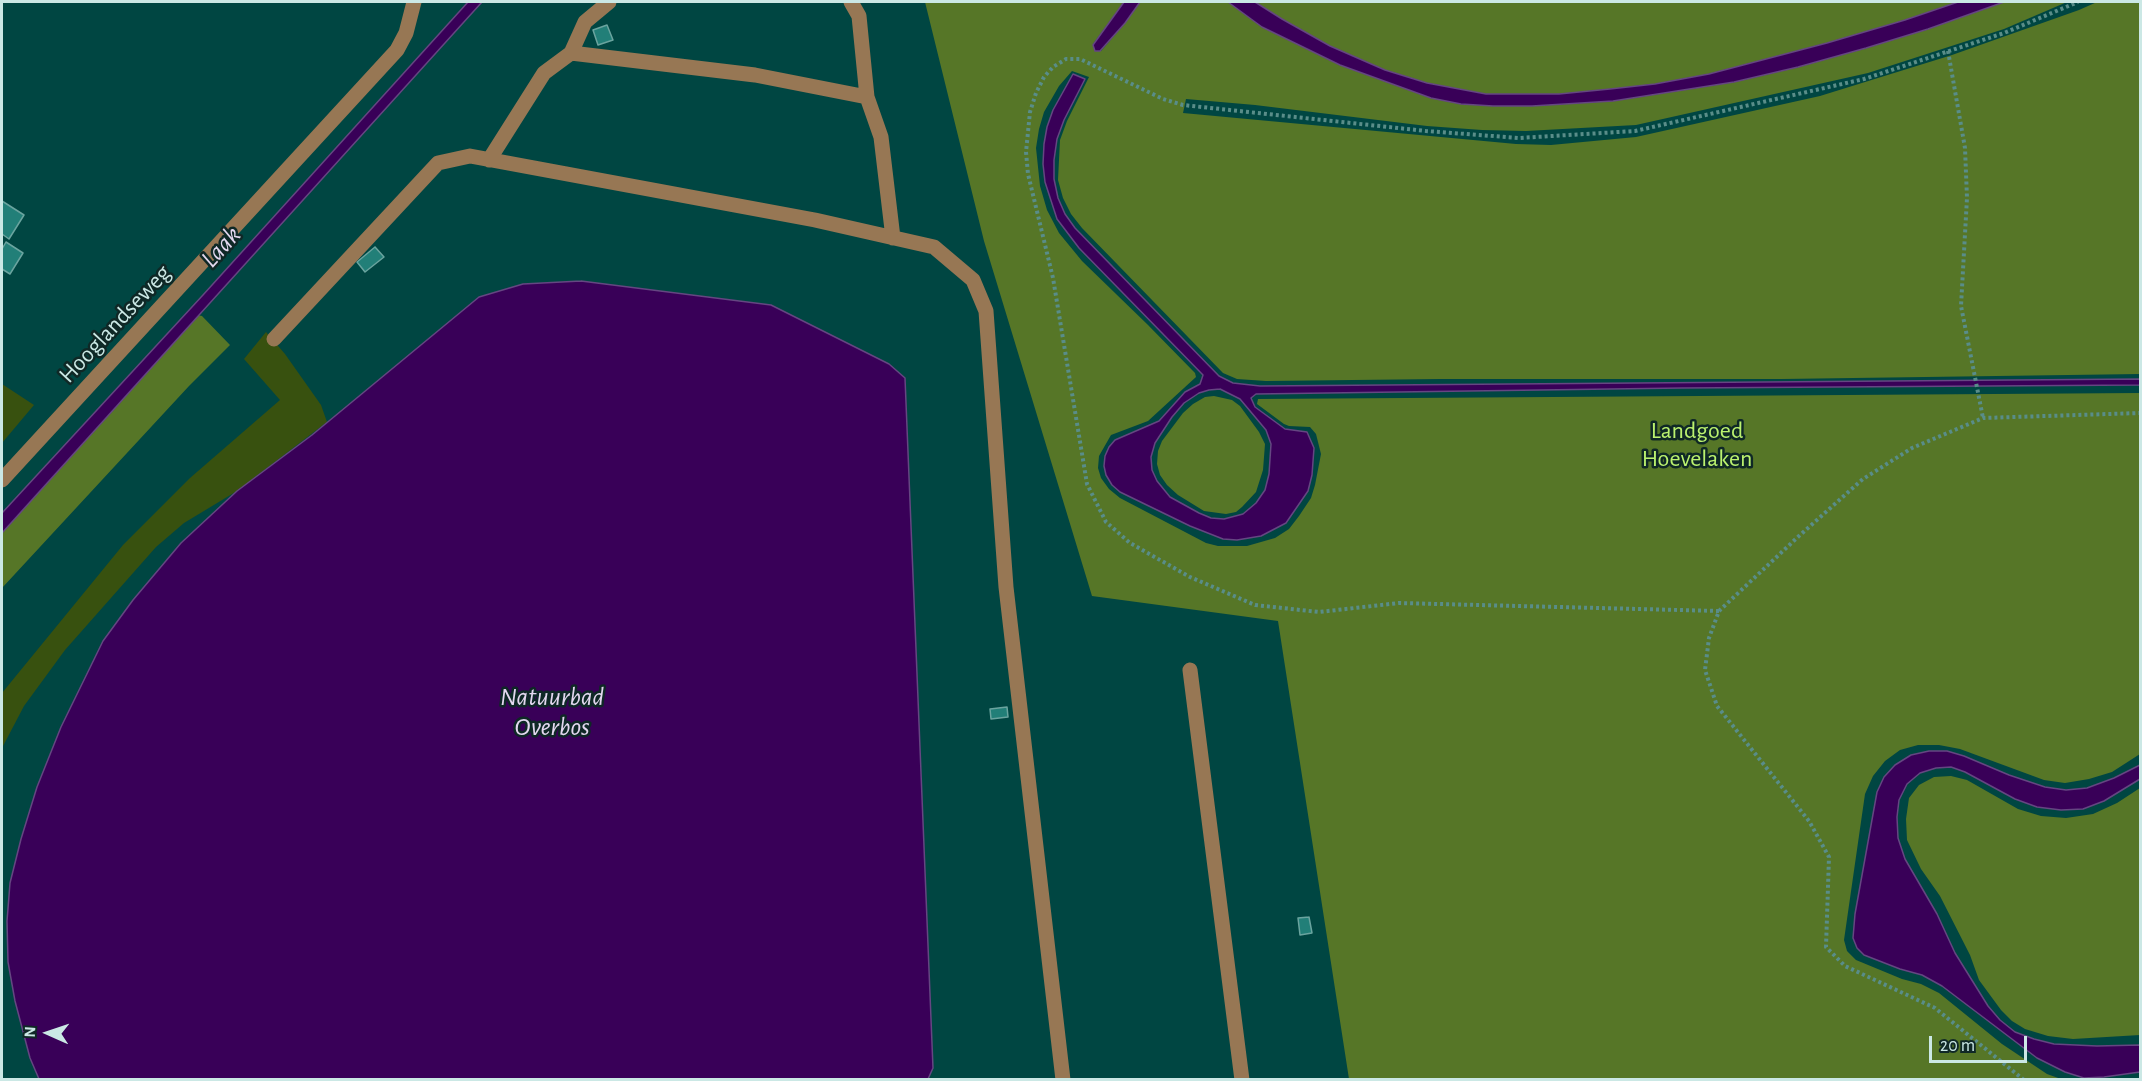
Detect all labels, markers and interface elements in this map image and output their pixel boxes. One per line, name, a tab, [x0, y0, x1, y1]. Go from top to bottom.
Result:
water label: Laak	[194, 220, 248, 274]
street label: Hooglandseweg	[53, 259, 177, 389]
park label: Landgoed Hoevelaken	[1642, 417, 1752, 473]
water label: Natuurbad Overbos	[500, 681, 604, 742]
north arrow	[18, 1003, 78, 1063]
scale bar	[1932, 1024, 2030, 1062]
text: N	[22, 1026, 38, 1038]
text: 20 m	[1940, 1037, 1975, 1055]

